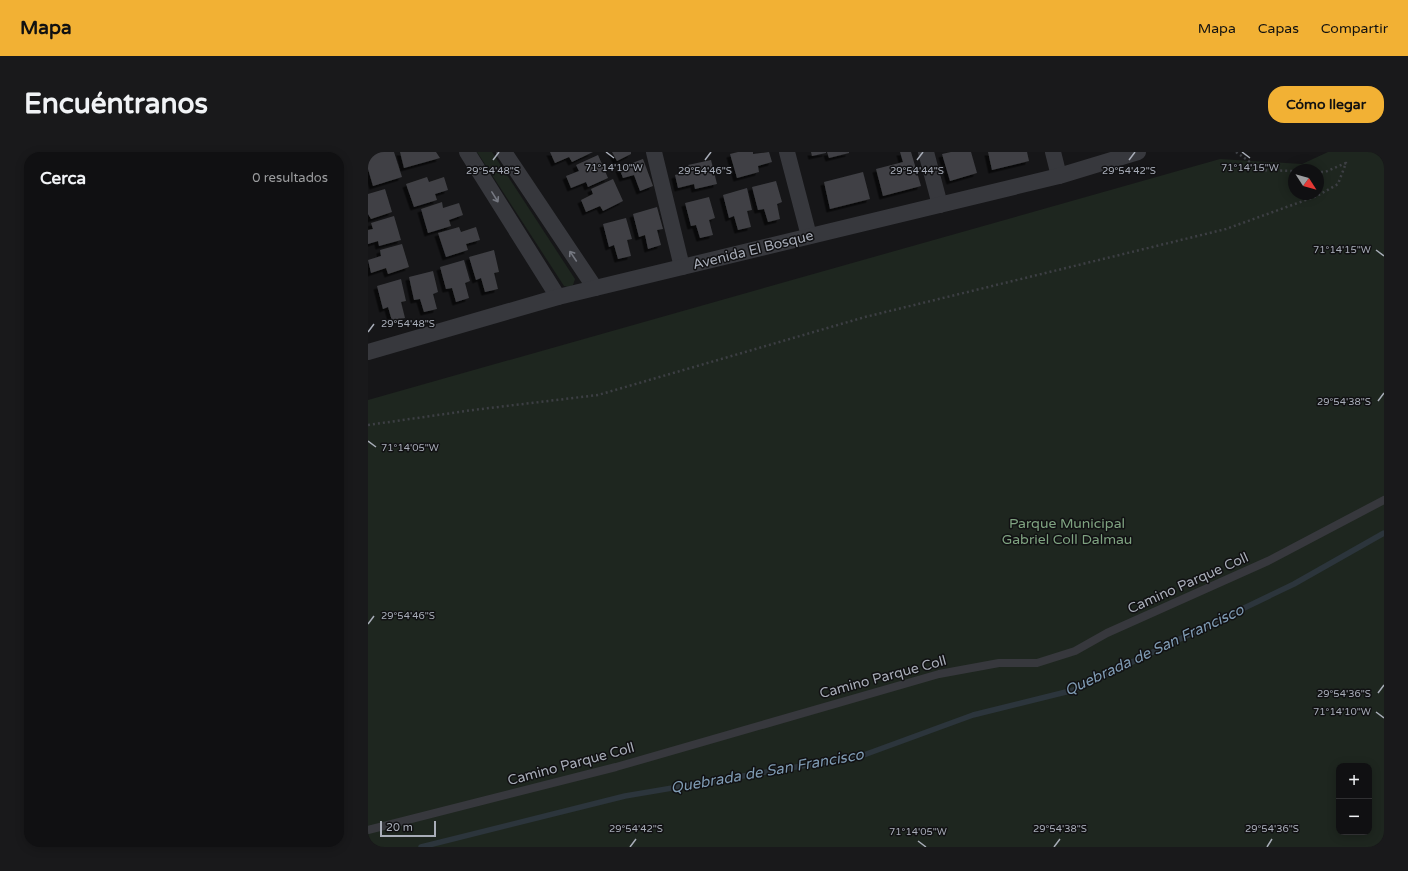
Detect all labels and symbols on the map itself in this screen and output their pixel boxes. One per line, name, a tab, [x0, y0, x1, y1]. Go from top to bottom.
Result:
text: 71°14'10"W	[585, 162, 643, 174]
text: 71°14'15"W	[1221, 162, 1279, 174]
north arrow	[1288, 164, 1324, 200]
text: 29°54'48"S	[466, 165, 520, 177]
text: 29°54'46"S	[678, 165, 732, 177]
text: 29°54'44"S	[890, 165, 944, 177]
text: 29°54'42"S	[1102, 165, 1156, 177]
one-way arrow	[492, 191, 500, 203]
street label: Avenida El Bosque	[691, 227, 815, 273]
text: 71°14'15"W	[1313, 244, 1371, 256]
one-way arrow	[569, 250, 578, 261]
text: 29°54'48"S	[381, 318, 435, 330]
text: 29°54'38"S	[1317, 396, 1371, 408]
text: 71°14'05"W	[381, 442, 439, 454]
park label: Parque Municipal Gabriel Coll Dalmau	[1002, 515, 1132, 548]
street label: Camino Parque Coll	[1125, 549, 1251, 617]
water label: Quebrada de San Francisco	[1062, 600, 1247, 700]
text: 29°54'46"S	[381, 610, 435, 622]
street label: Camino Parque Coll	[818, 652, 948, 702]
text: 29°54'36"S	[1317, 688, 1371, 700]
text: 71°14'10"W	[1313, 706, 1371, 718]
street label: Camino Parque Coll	[506, 739, 636, 789]
water label: Quebrada de San Francisco	[669, 745, 866, 797]
scale bar	[380, 819, 436, 838]
text: 29°54'42"S	[609, 823, 663, 835]
text: 29°54'38"S	[1033, 823, 1087, 835]
text: 29°54'36"S	[1245, 823, 1299, 835]
text: 71°14'05"W	[889, 826, 947, 838]

